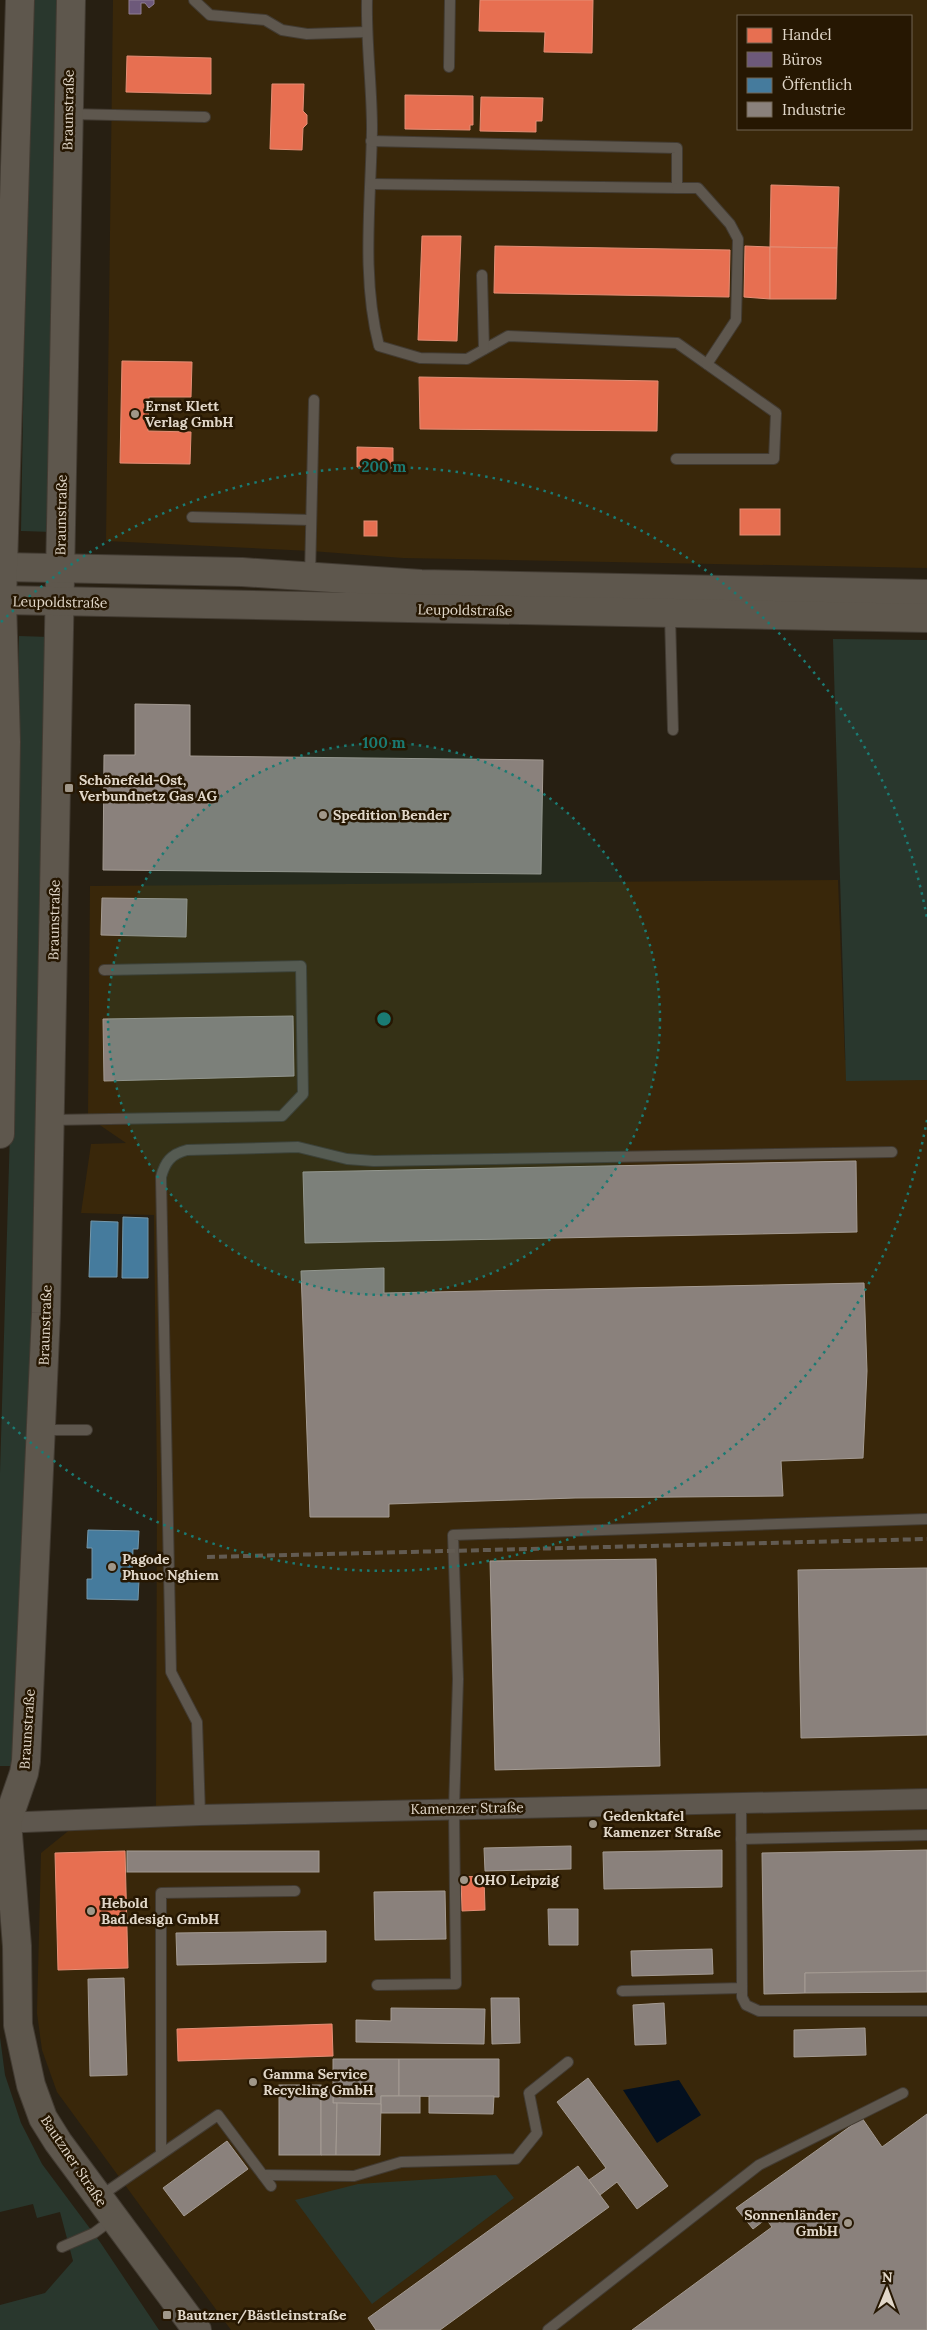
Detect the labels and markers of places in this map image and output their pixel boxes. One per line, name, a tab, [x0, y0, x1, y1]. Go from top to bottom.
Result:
place label: Ernst Klett Verlag GmbH	[145, 397, 233, 431]
marker: Ernst Klett Verlag GmbH	[129, 408, 141, 420]
place label: Schönefeld-Ost, Verbundnetz Gas AG	[79, 771, 217, 805]
marker: Schönefeld-Ost, Verbundnetz Gas AG	[63, 782, 75, 794]
place label: Spedition Bender	[333, 806, 450, 824]
marker: Spedition Bender	[317, 809, 329, 821]
centre of rings	[375, 1010, 393, 1028]
place label: Pagode Phuoc Nghiem	[122, 1550, 219, 1584]
marker: Pagode Phuoc Nghiem	[106, 1561, 118, 1573]
place label: Gedenktafel Kamenzer Straße	[603, 1807, 722, 1841]
marker: Gedenktafel Kamenzer Straße	[587, 1818, 599, 1830]
place label: OHO Leipzig	[474, 1871, 560, 1889]
marker: OHO Leipzig	[458, 1874, 470, 1886]
place label: Hebold Bad.design GmbH	[101, 1894, 219, 1928]
marker: Hebold Bad.design GmbH	[85, 1905, 97, 1917]
place label: Gamma Service Recycling GmbH	[263, 2065, 374, 2099]
marker: Gamma Service Recycling GmbH	[247, 2076, 259, 2088]
place label: Sonnenländer GmbH	[744, 2206, 838, 2240]
marker: Sonnenländer GmbH	[842, 2217, 854, 2229]
place label: Bautzner/Bästleinstraße	[177, 2306, 347, 2324]
marker: Bautzner/Bästleinstraße	[161, 2309, 173, 2321]

